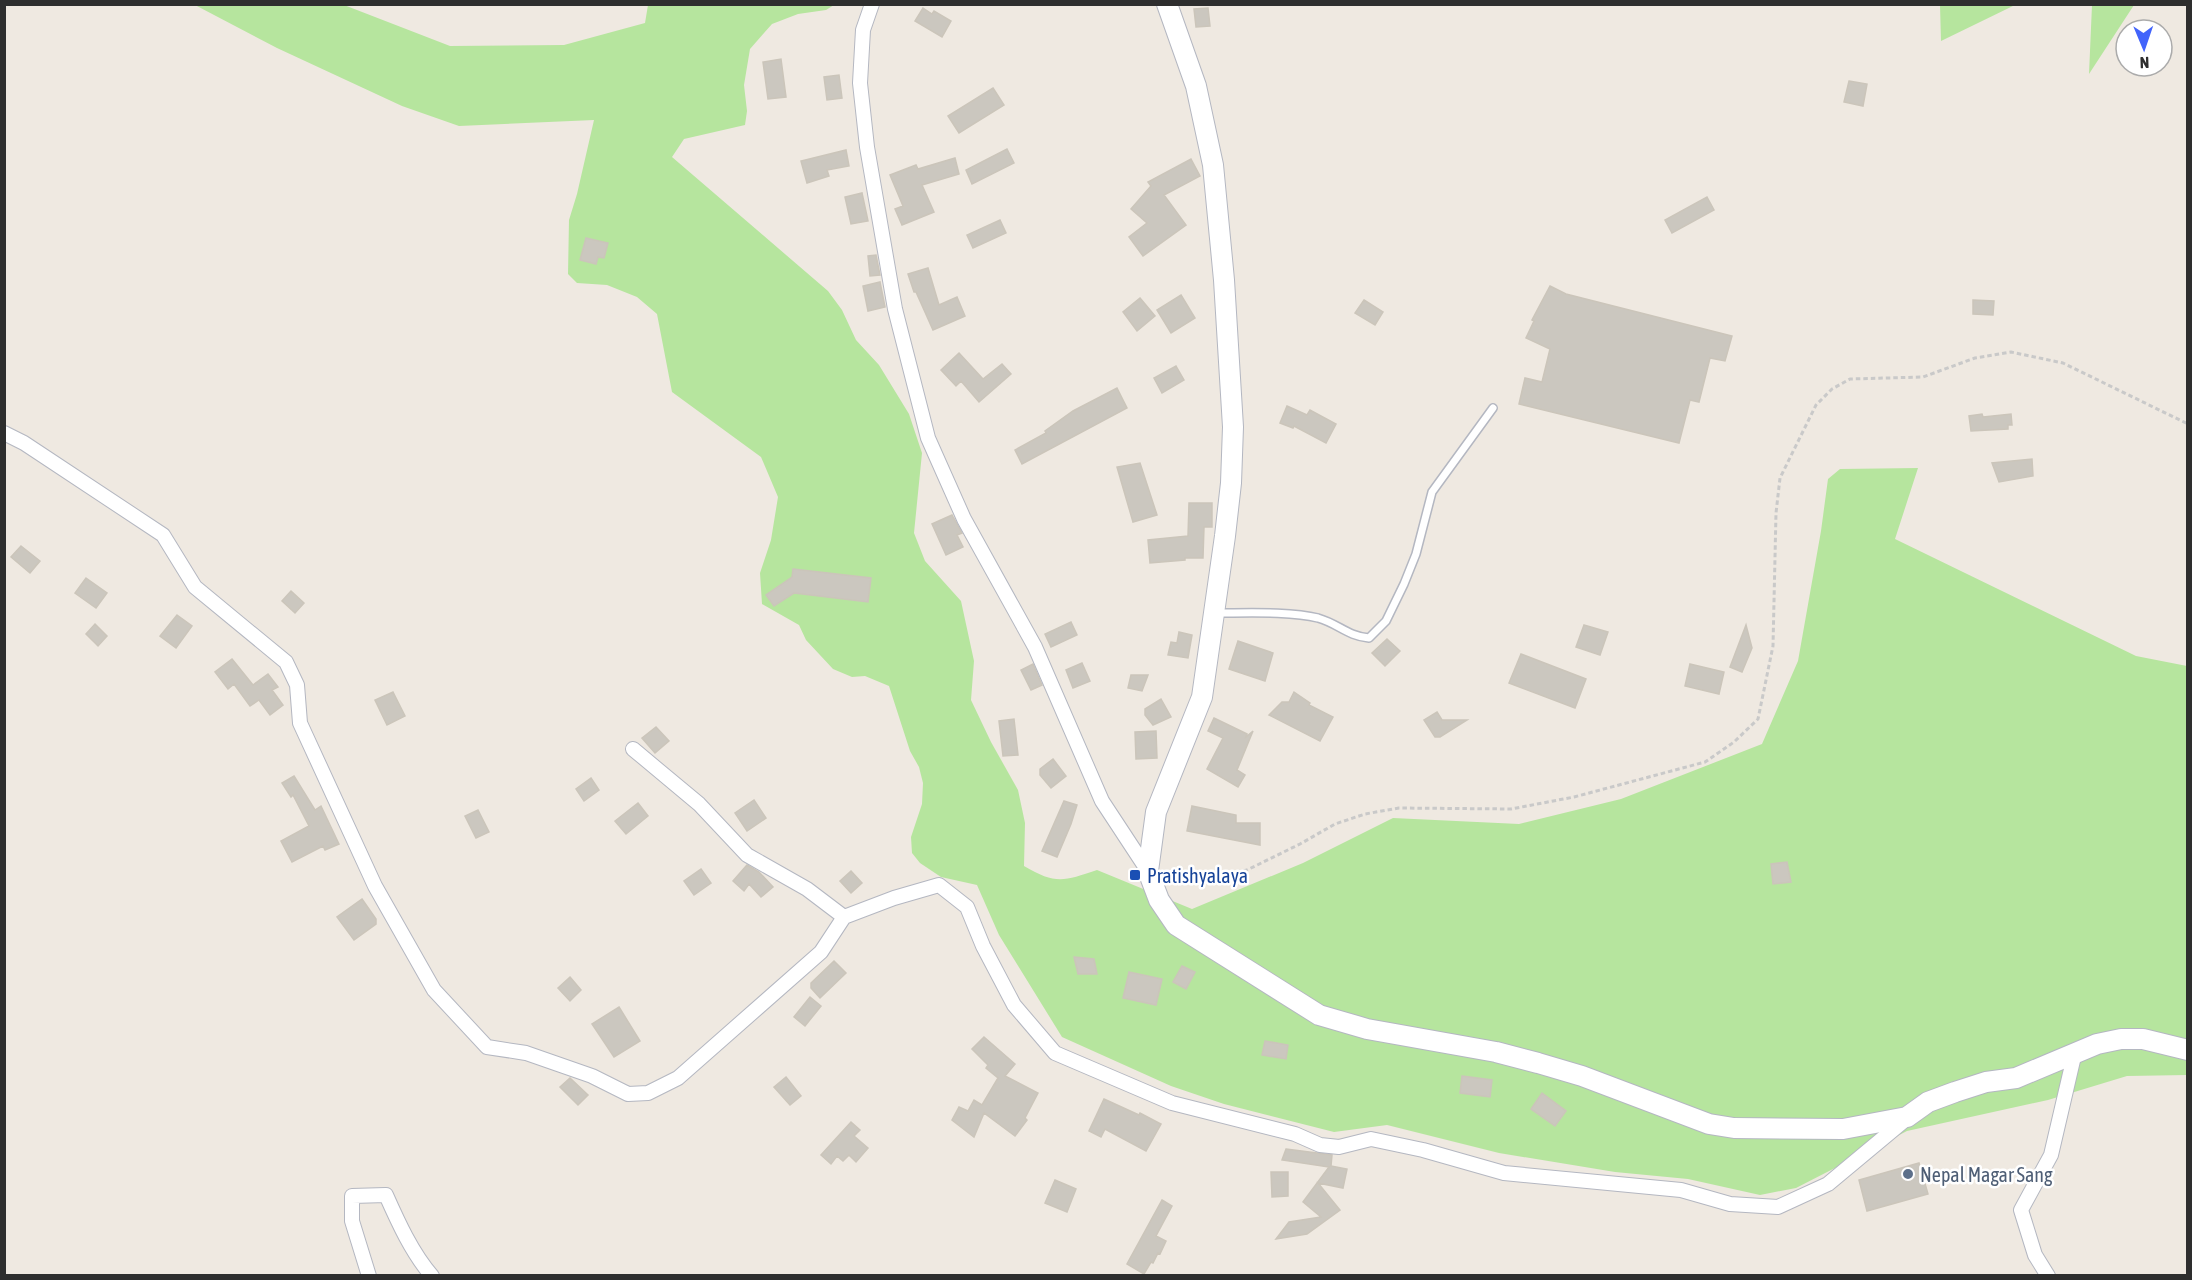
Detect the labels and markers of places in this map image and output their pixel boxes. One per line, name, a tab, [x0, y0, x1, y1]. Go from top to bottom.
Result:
place label: Pratishyalaya	[1147, 864, 1248, 887]
marker: Pratishyalaya	[1128, 868, 1142, 882]
place label: Nepal Magar Sang	[1920, 1163, 2053, 1186]
marker: Nepal Magar Sang	[1901, 1167, 1915, 1181]

